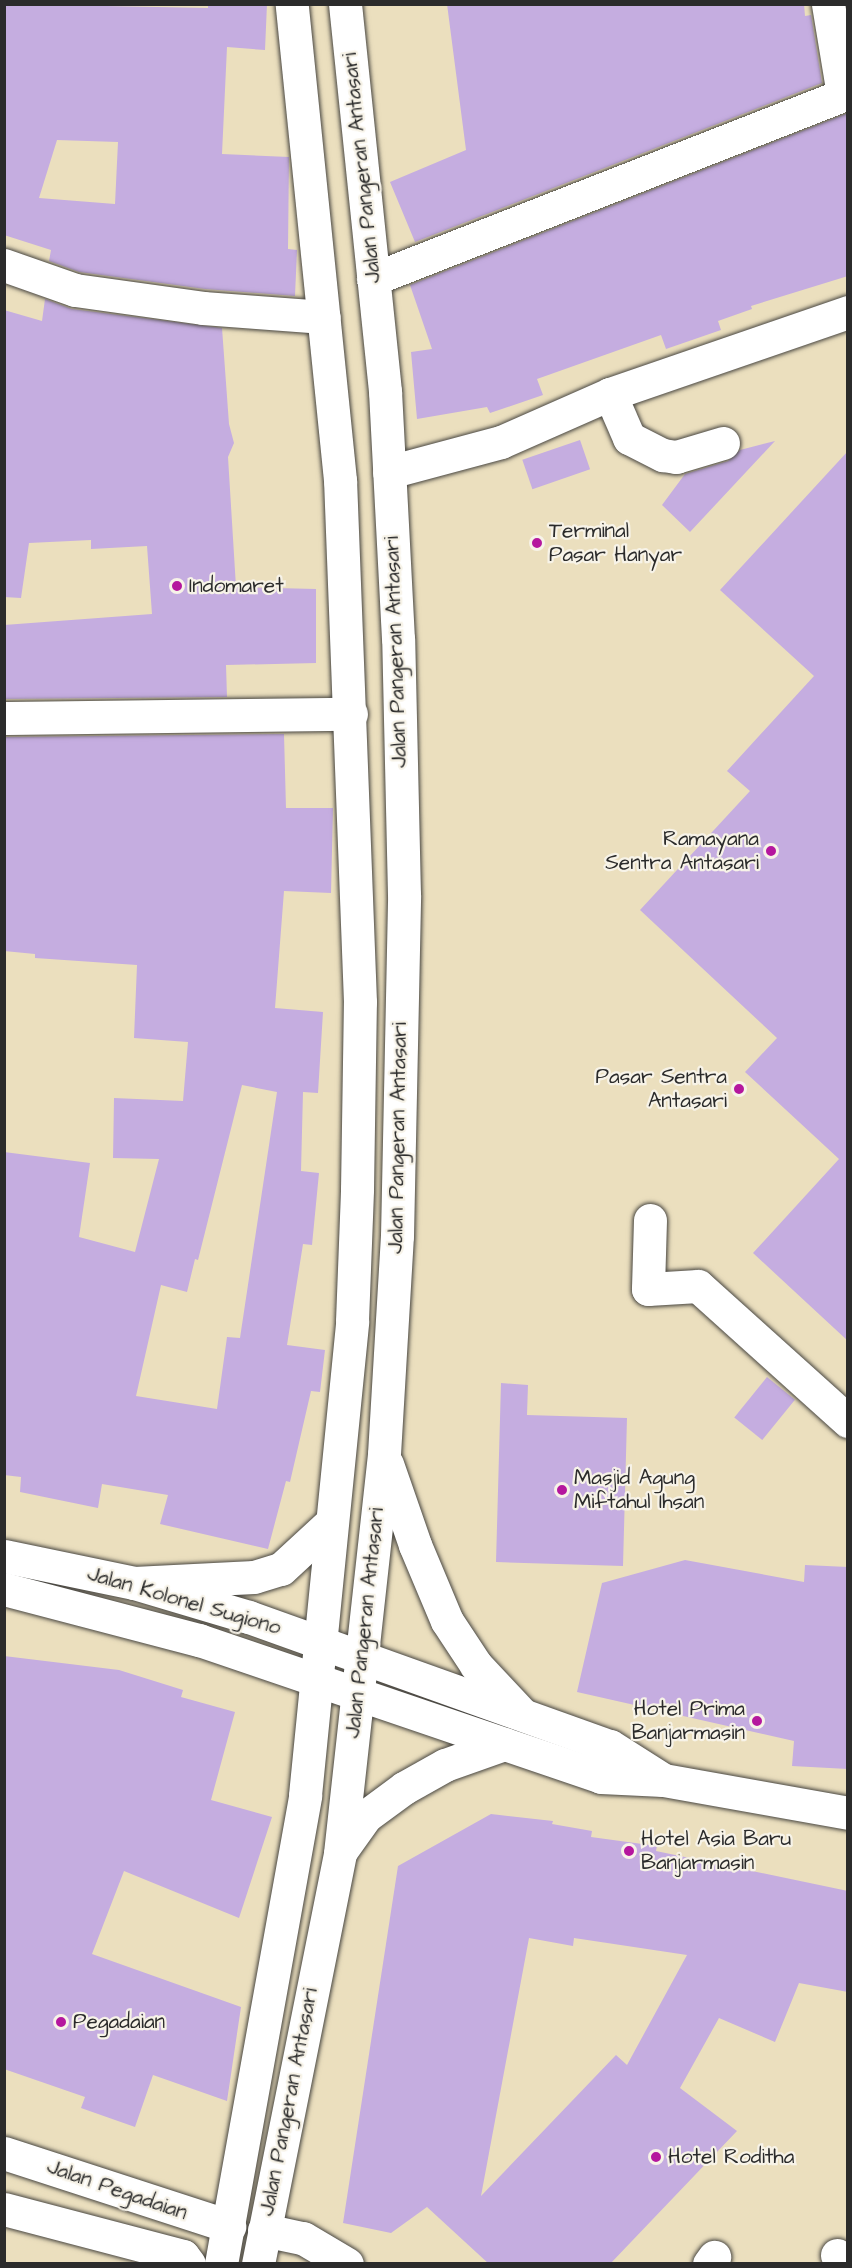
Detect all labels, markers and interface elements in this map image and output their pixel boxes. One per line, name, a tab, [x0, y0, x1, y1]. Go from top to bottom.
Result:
street label: Jalan Pangeran Antasari	[337, 51, 387, 285]
place label: Terminal Pasar Hanyar	[549, 518, 682, 568]
street label: Jalan Pangeran Antasari	[379, 536, 413, 768]
marker: Terminal Pasar Hanyar	[530, 536, 544, 550]
place label: Indomaret	[189, 573, 284, 599]
marker: Indomaret	[170, 579, 184, 593]
place label: Ramayana Sentra Antasari	[605, 826, 759, 876]
marker: Ramayana Sentra Antasari	[764, 844, 778, 858]
street label: Jalan Pangeran Antasari	[383, 1022, 413, 1254]
place label: Pasar Sentra Antasari	[596, 1064, 727, 1114]
marker: Pasar Sentra Antasari	[732, 1082, 746, 1096]
place label: Masjid Agung Miftahul Ihsan	[574, 1465, 704, 1515]
marker: Masjid Agung Miftahul Ihsan	[555, 1483, 569, 1497]
street label: Jalan Pangeran Antasari	[340, 1506, 390, 1740]
street label: Jalan Kolonel Sugiono	[84, 1561, 284, 1641]
place label: Hotel Prima Banjarmasin	[632, 1696, 745, 1746]
marker: Hotel Prima Banjarmasin	[750, 1714, 764, 1728]
place label: Hotel Asia Baru Banjarmasin	[641, 1826, 791, 1876]
marker: Hotel Asia Baru Banjarmasin	[622, 1844, 636, 1858]
street label: Jalan Pangeran Antasari	[255, 1986, 323, 2218]
place label: Pegadaian	[73, 2009, 165, 2035]
marker: Pegadaian	[54, 2015, 68, 2029]
place label: Hotel Roditha	[668, 2144, 794, 2170]
marker: Hotel Roditha	[649, 2150, 663, 2164]
street label: Jalan Pegadaian	[44, 2154, 190, 2226]

